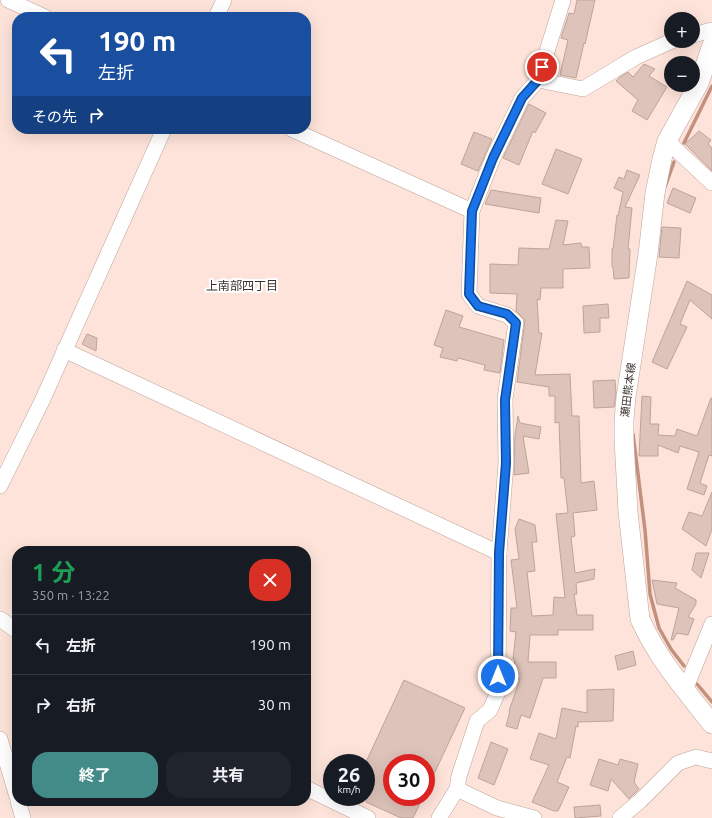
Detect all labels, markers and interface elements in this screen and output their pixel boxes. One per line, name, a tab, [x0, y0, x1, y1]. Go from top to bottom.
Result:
map controls	[664, 12, 700, 92]
button: +	[664, 12, 700, 48]
text: 190 m	[98, 25, 176, 56]
icon: left	[32, 28, 84, 80]
pin	[525, 50, 559, 84]
icon: arrive	[531, 56, 553, 78]
button: −	[664, 56, 700, 92]
text: 左折	[98, 62, 134, 82]
icon: right	[85, 104, 107, 126]
text: その先	[32, 108, 77, 125]
district label: 上南部四丁目	[206, 279, 278, 292]
street label: 瀬田熊本線	[619, 362, 637, 418]
text: 1 分	[32, 559, 75, 586]
button: close	[249, 559, 291, 601]
text: 350 m · 13:22	[32, 588, 110, 602]
icon: left	[32, 634, 54, 656]
text: 190 m	[249, 636, 291, 653]
text: 左折	[66, 637, 96, 654]
position arrow	[477, 655, 519, 697]
icon: right	[32, 694, 54, 716]
text: 30 m	[258, 696, 291, 713]
text: 右折	[66, 697, 96, 714]
button: 終了	[32, 752, 158, 798]
button: 共有	[166, 752, 291, 798]
speed limit sign: 30	[383, 754, 435, 806]
text: 26	[338, 763, 360, 786]
text: km/h	[337, 784, 361, 795]

